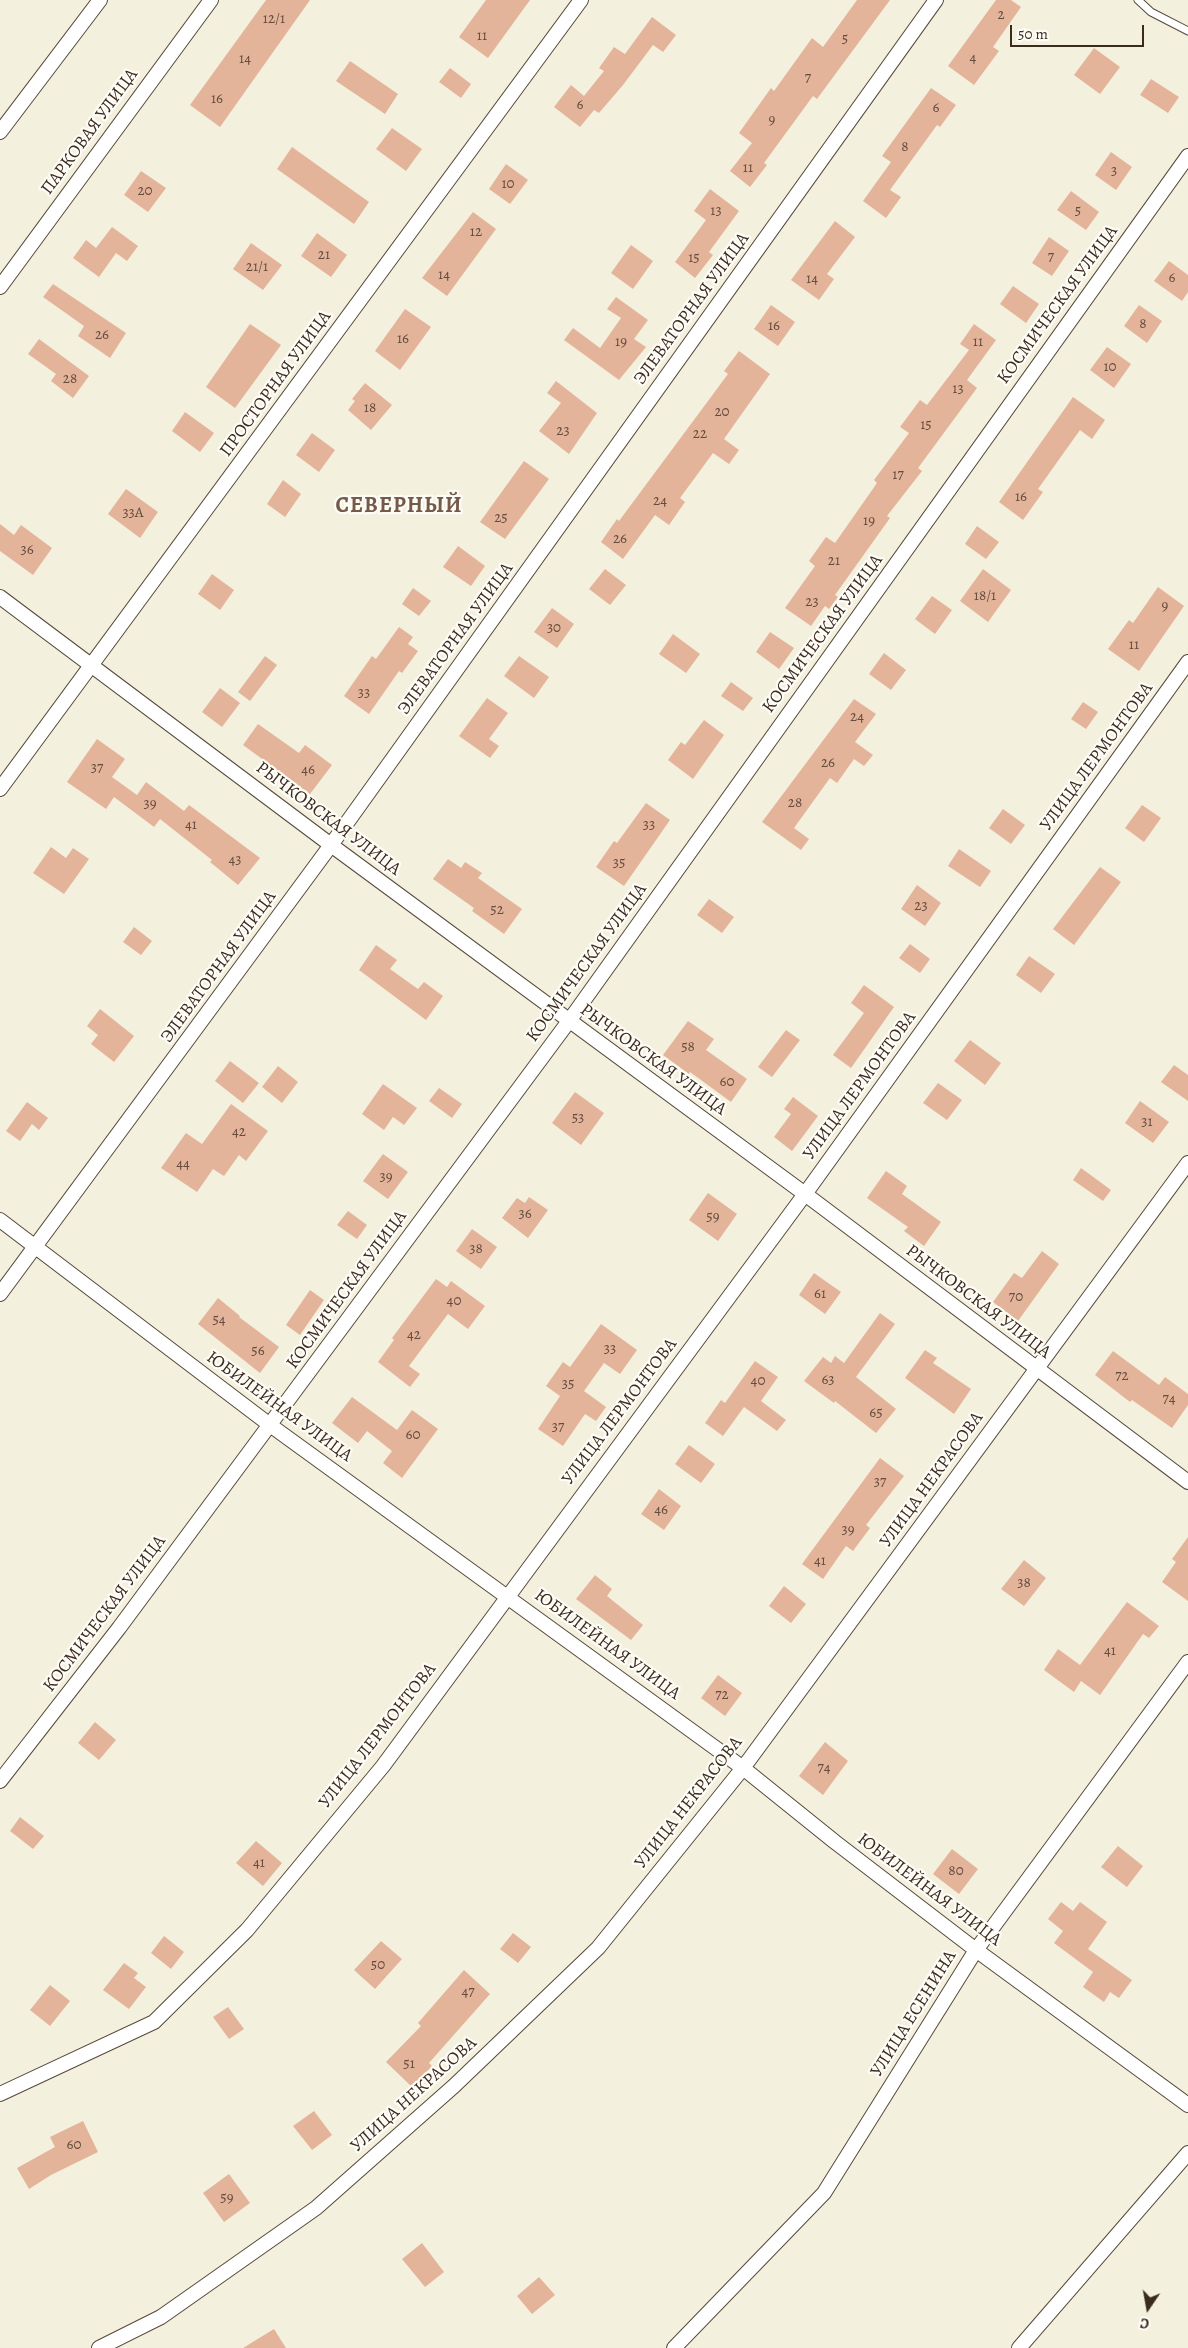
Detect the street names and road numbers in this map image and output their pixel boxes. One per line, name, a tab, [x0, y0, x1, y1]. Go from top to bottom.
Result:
street label: ПАРКОВАЯ УЛИЦА	[37, 65, 143, 199]
street label: КОСМИЧЕСКАЯ УЛИЦА	[993, 222, 1123, 388]
street label: ЭЛЕВАТОРНАЯ УЛИЦА	[630, 229, 754, 389]
street label: ПРОСТОРНАЯ УЛИЦА	[216, 307, 336, 461]
street label: КОСМИЧЕСКАЯ УЛИЦА	[758, 551, 888, 717]
street label: ЭЛЕВАТОРНАЯ УЛИЦА	[394, 559, 518, 719]
street label: УЛИЦА ЛЕРМОНТОВА	[1036, 679, 1158, 835]
street label: РЫЧКОВСКАЯ УЛИЦА	[251, 757, 405, 881]
street label: КОСМИЧЕСКАЯ УЛИЦА	[522, 880, 652, 1046]
street label: ЭЛЕВАТОРНАЯ УЛИЦА	[157, 887, 281, 1047]
street label: РЫЧКОВСКАЯ УЛИЦА	[575, 1000, 731, 1120]
street label: УЛИЦА ЛЕРМОНТОВА	[799, 1008, 921, 1164]
street label: КОСМИЧЕСКАЯ УЛИЦА	[282, 1207, 412, 1373]
street label: РЫЧКОВСКАЯ УЛИЦА	[901, 1240, 1055, 1364]
street label: УЛИЦА ЛЕРМОНТОВА	[558, 1334, 682, 1490]
street label: ЮБИЛЕЙНАЯ УЛИЦА	[202, 1347, 356, 1467]
street label: УЛИЦА НЕКРАСОВА	[876, 1408, 988, 1552]
street label: КОСМИЧЕСКАЯ УЛИЦА	[39, 1531, 171, 1697]
street label: ЮБИЛЕЙНАЯ УЛИЦА	[530, 1585, 684, 1705]
street label: УЛИЦА ЛЕРМОНТОВА	[315, 1659, 441, 1813]
street label: УЛИЦА НЕКРАСОВА	[631, 1732, 747, 1874]
street label: ЮБИЛЕЙНАЯ УЛИЦА	[853, 1829, 1005, 1951]
street label: УЛИЦА ЕСЕНИНА	[866, 1947, 962, 2081]
street label: УЛИЦА НЕКРАСОВА	[347, 2033, 481, 2157]

